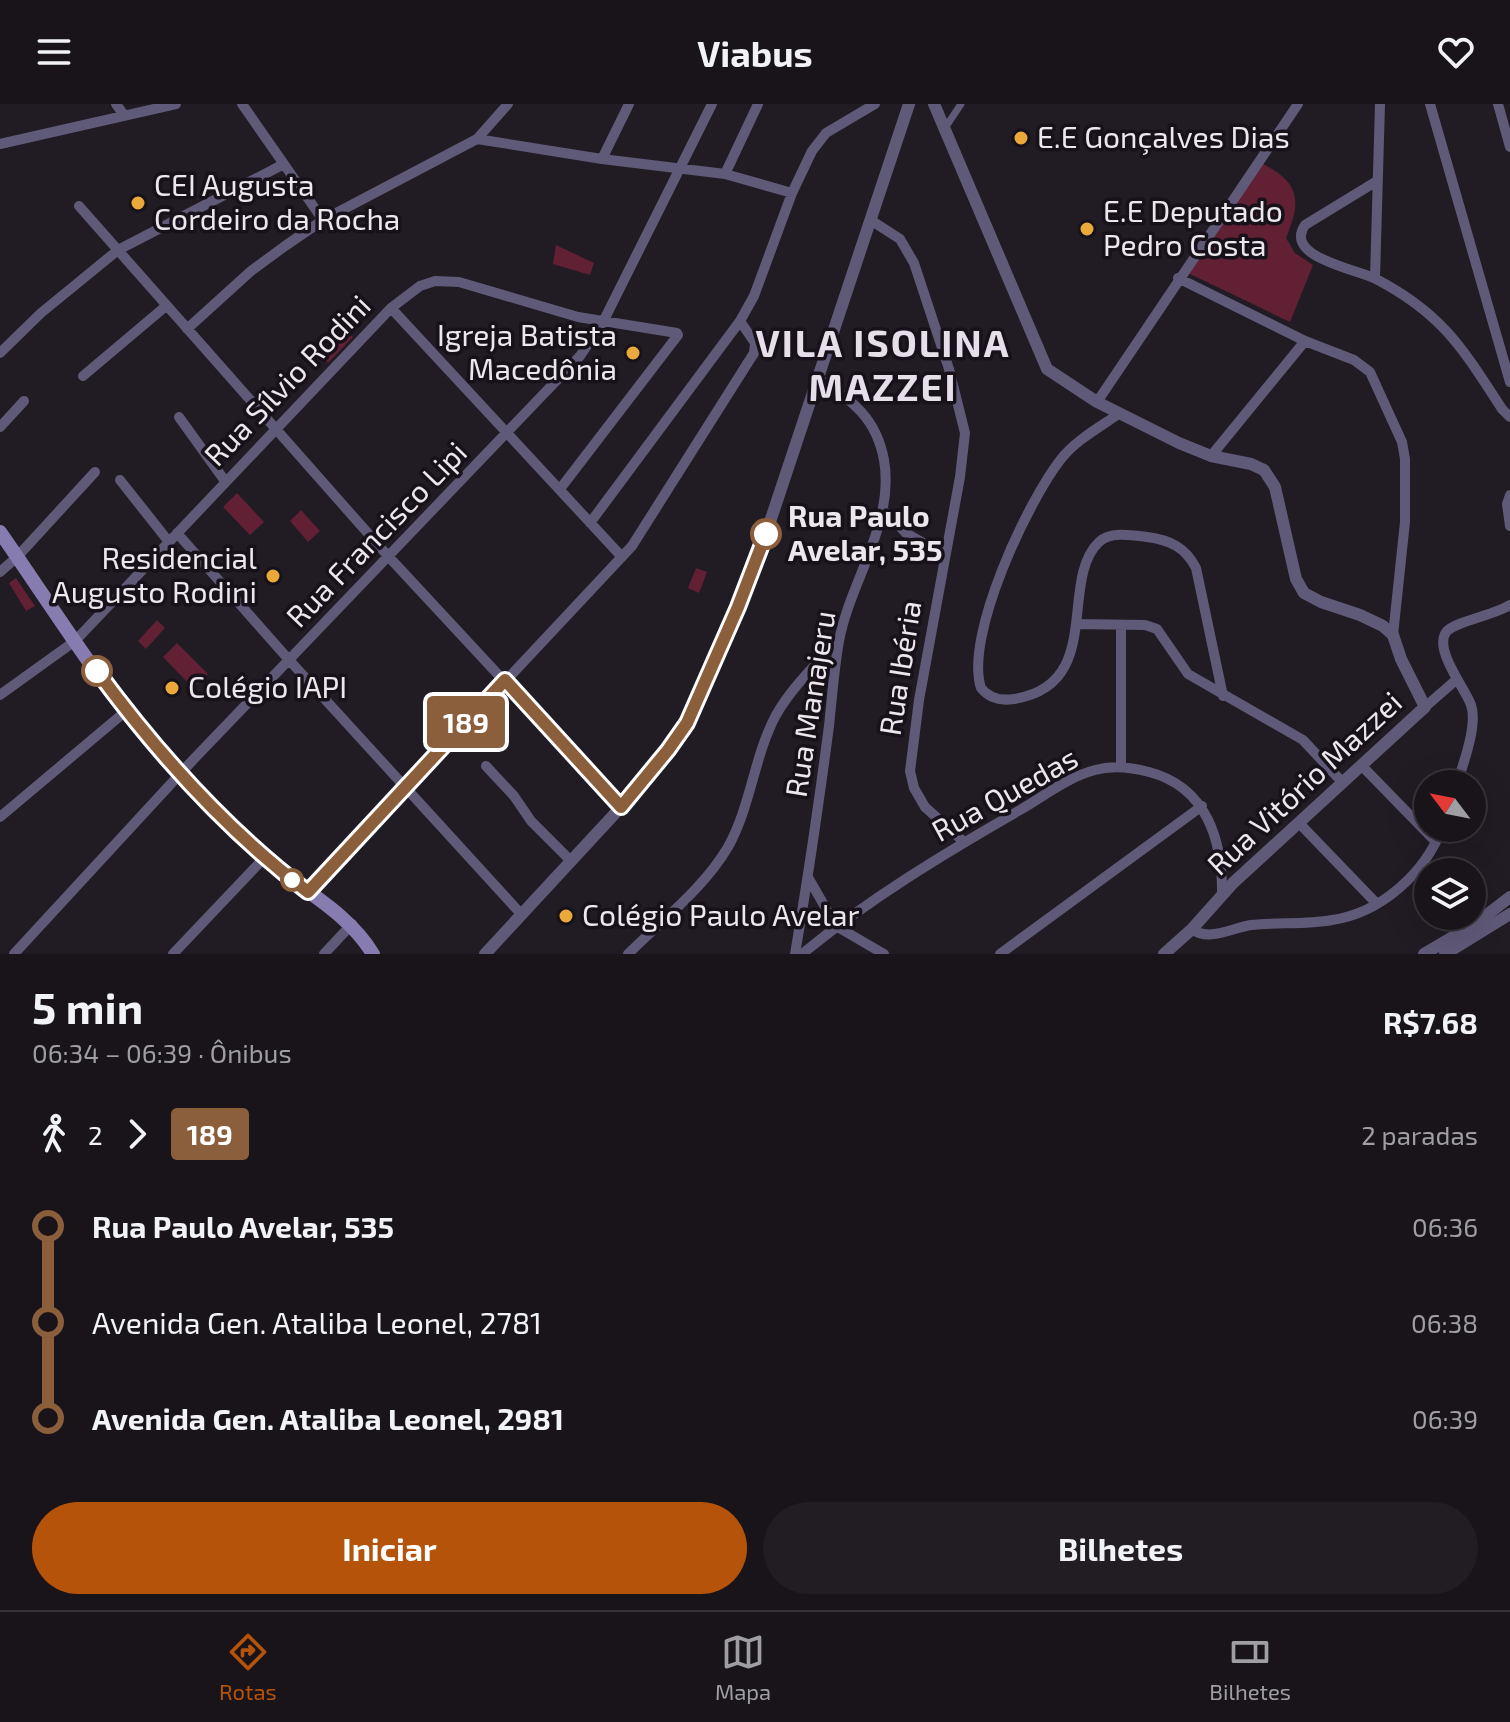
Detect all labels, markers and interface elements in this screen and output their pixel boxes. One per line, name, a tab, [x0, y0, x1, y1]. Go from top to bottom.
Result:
icon: menu	[32, 30, 76, 74]
icon: heart	[1434, 30, 1478, 74]
text: Viabus	[697, 31, 813, 74]
place label: E.E Gonçalves Dias	[1037, 118, 1290, 155]
marker: E.E Gonçalves Dias	[1012, 129, 1030, 147]
place label: CEI Augusta Cordeiro da Rocha	[154, 166, 400, 236]
place label: E.E Deputado Pedro Costa	[1103, 192, 1283, 262]
marker: CEI Augusta Cordeiro da Rocha	[129, 194, 147, 212]
marker: E.E Deputado Pedro Costa	[1078, 220, 1096, 238]
street label: Rua Sílvio Rodini	[196, 287, 377, 472]
place label: Igreja Batista Macedônia	[437, 316, 617, 386]
district label: VILA ISOLINA MAZZEI	[755, 319, 1011, 409]
marker: Igreja Batista Macedônia	[624, 344, 642, 362]
street label: Rua Francisco Lipi	[278, 433, 473, 634]
place label: Rua Paulo Avelar, 535	[788, 497, 943, 567]
marker: Rua Paulo Avelar, 535	[751, 519, 781, 549]
place label: Residencial Augusto Rodini	[52, 539, 257, 609]
marker: Residencial Augusto Rodini	[264, 567, 282, 585]
street label: Rua Ibéria	[871, 598, 927, 738]
street label: Rua Manajeru	[777, 608, 842, 799]
unlabelled marker	[82, 656, 112, 686]
place label: Colégio IAPI	[188, 668, 347, 704]
marker: Colégio IAPI	[163, 679, 181, 697]
street label: Rua Vitório Mazzei	[1199, 683, 1408, 882]
line badge: 189	[420, 696, 512, 748]
text: 189	[443, 705, 489, 739]
street label: Rua Quedas	[925, 738, 1083, 848]
north arrow	[1414, 770, 1486, 842]
map controls	[1414, 770, 1486, 930]
button: layers	[1414, 858, 1486, 930]
unlabelled marker	[281, 869, 303, 891]
place label: Colégio Paulo Avelar	[582, 896, 859, 932]
marker: Colégio Paulo Avelar	[557, 907, 575, 925]
text: 5 min	[32, 980, 143, 1033]
text: R$7.68	[1383, 1004, 1478, 1040]
text: 06:34 – 06:39 · Ônibus	[32, 1037, 292, 1068]
icon: walk	[32, 1112, 76, 1156]
icon: forward	[115, 1112, 159, 1156]
text: 189	[187, 1117, 233, 1151]
text: 2	[88, 1119, 103, 1150]
text: 2 paradas	[1361, 1119, 1478, 1150]
text: Rua Paulo Avelar, 535	[92, 1208, 394, 1244]
text: 06:36	[1412, 1211, 1478, 1242]
text: Avenida Gen. Ataliba Leonel, 2781	[92, 1304, 542, 1340]
text: 06:38	[1411, 1307, 1478, 1338]
text: Avenida Gen. Ataliba Leonel, 2981	[92, 1400, 564, 1436]
text: 06:39	[1412, 1403, 1478, 1434]
button: Iniciar	[32, 1502, 747, 1594]
button: Bilhetes	[763, 1502, 1478, 1594]
tab: Rotas	[219, 1630, 277, 1704]
tab: Mapa	[715, 1630, 771, 1704]
tab: Bilhetes	[1209, 1630, 1291, 1704]

